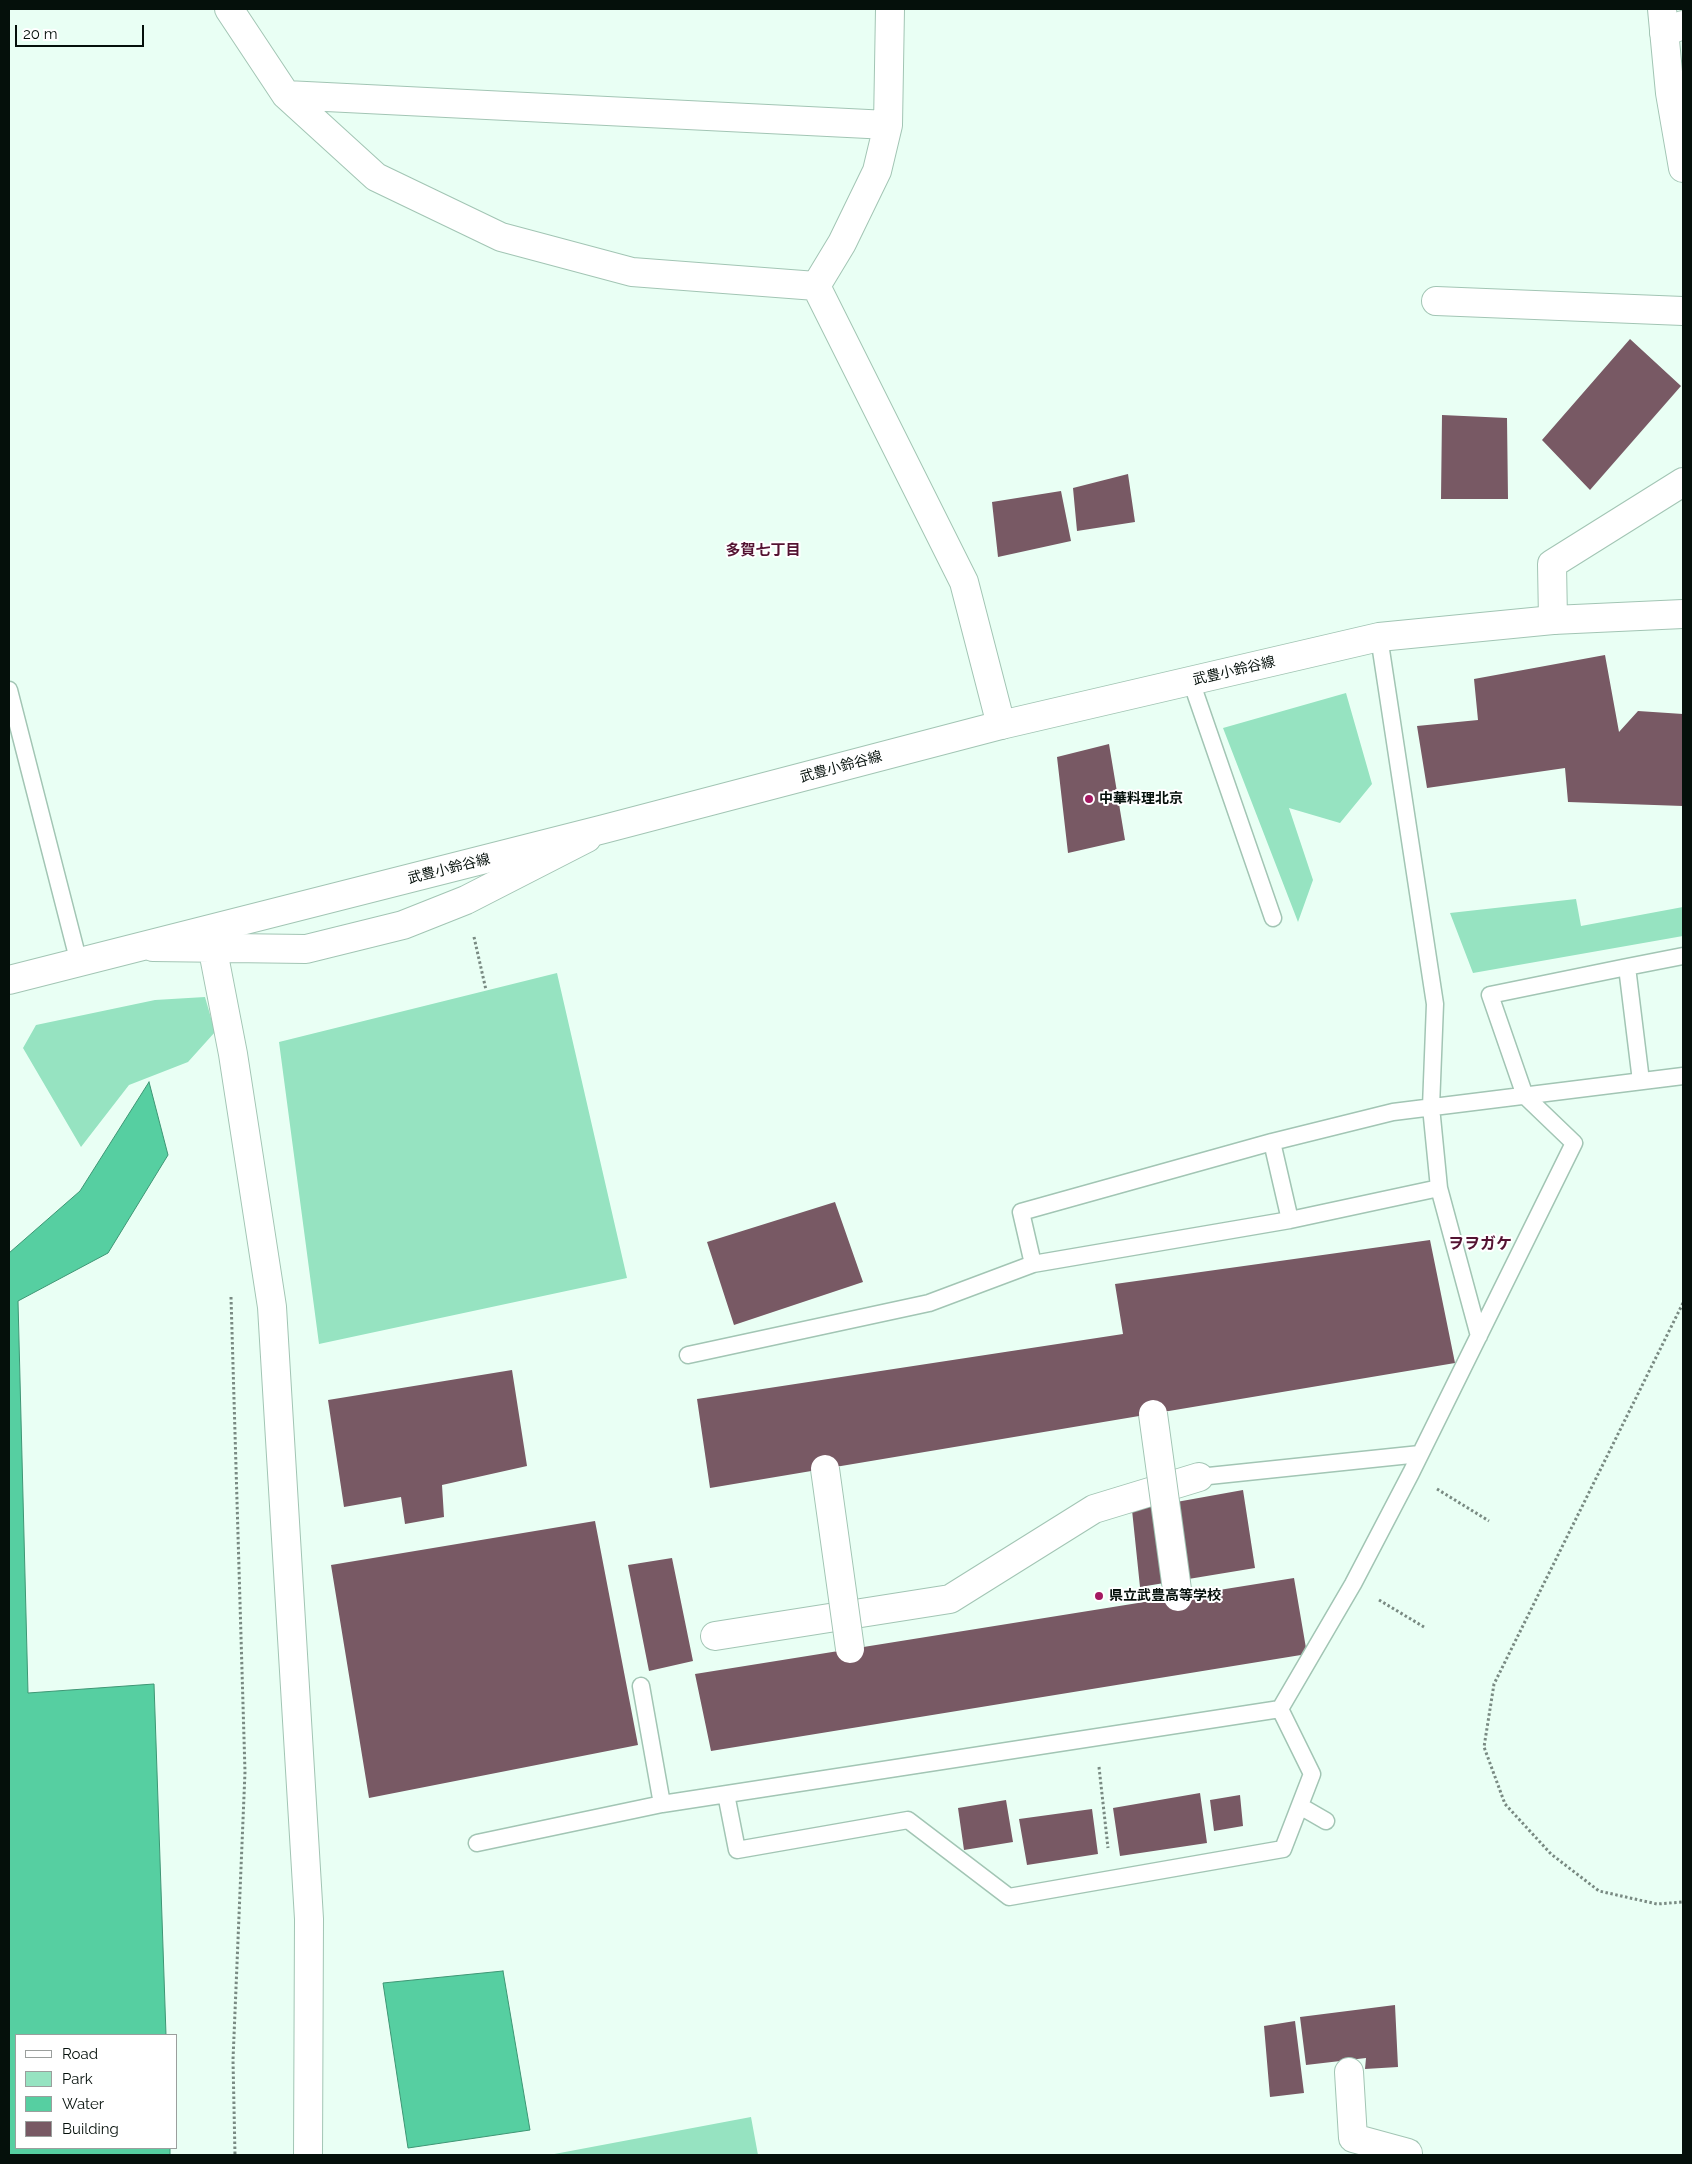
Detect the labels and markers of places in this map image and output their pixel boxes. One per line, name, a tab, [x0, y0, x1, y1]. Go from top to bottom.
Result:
place label: 中華料理北京	[1099, 791, 1183, 807]
marker: 中華料理北京	[1083, 793, 1095, 805]
place label: 県立武豊高等学校	[1109, 1588, 1221, 1604]
marker: 県立武豊高等学校	[1093, 1590, 1105, 1602]

